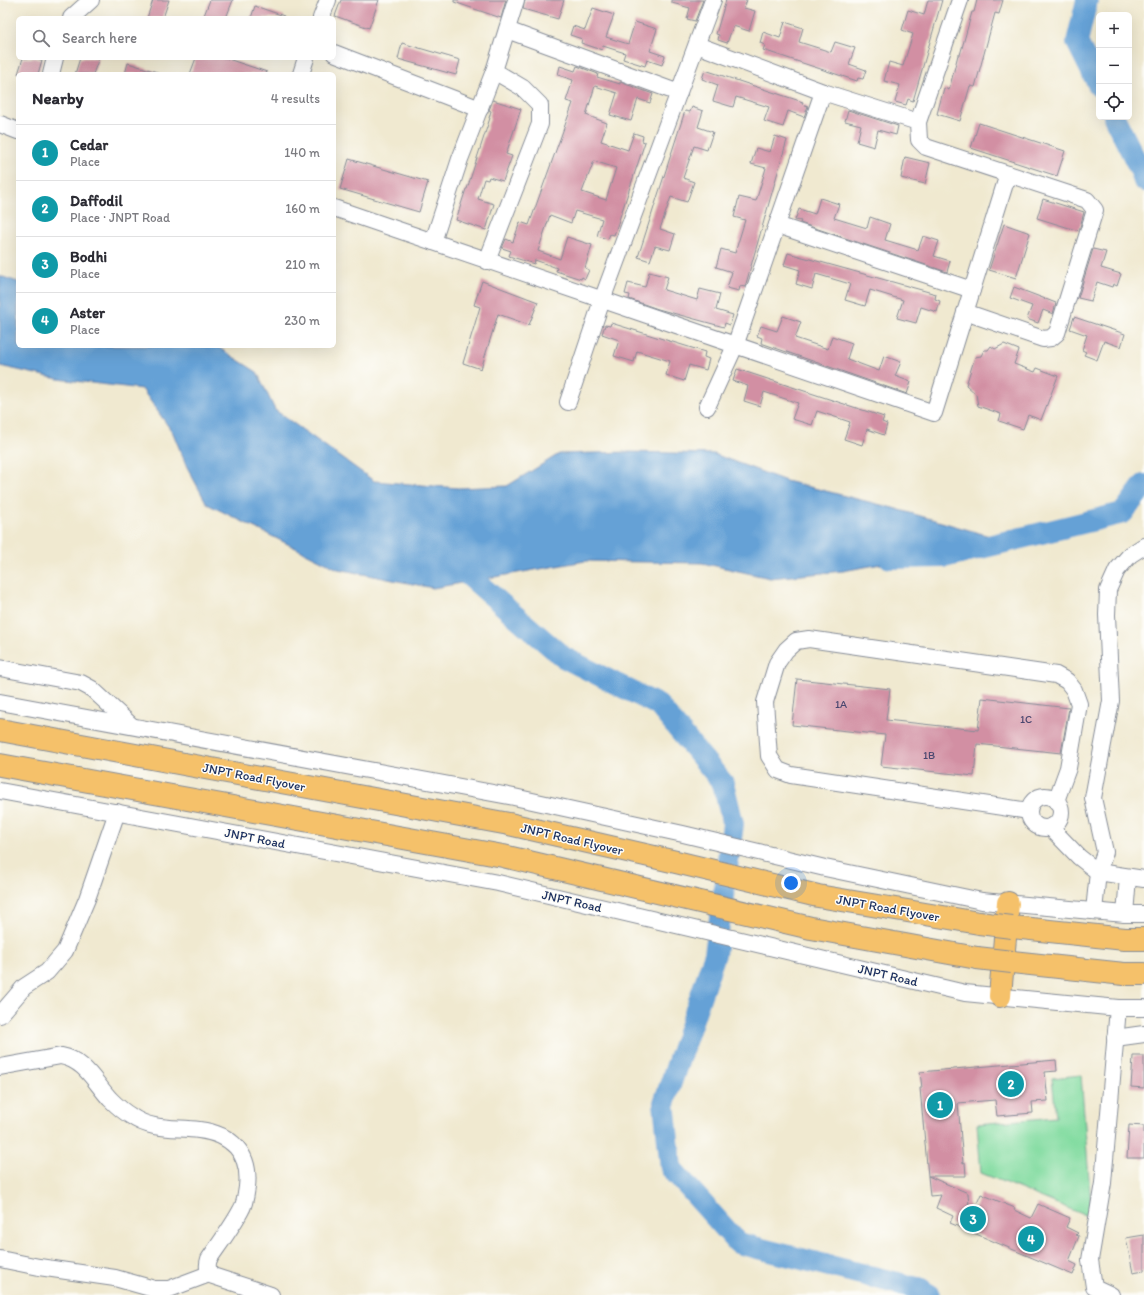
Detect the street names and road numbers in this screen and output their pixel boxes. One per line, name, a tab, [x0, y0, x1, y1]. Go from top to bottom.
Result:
street label: JNPT Road Flyover	[201, 760, 307, 794]
street label: JNPT Road Flyover	[519, 820, 625, 858]
street label: JNPT Road	[223, 825, 287, 851]
street label: JNPT Road	[540, 887, 604, 915]
street label: JNPT Road Flyover	[835, 892, 941, 924]
street label: JNPT Road	[856, 961, 920, 989]

